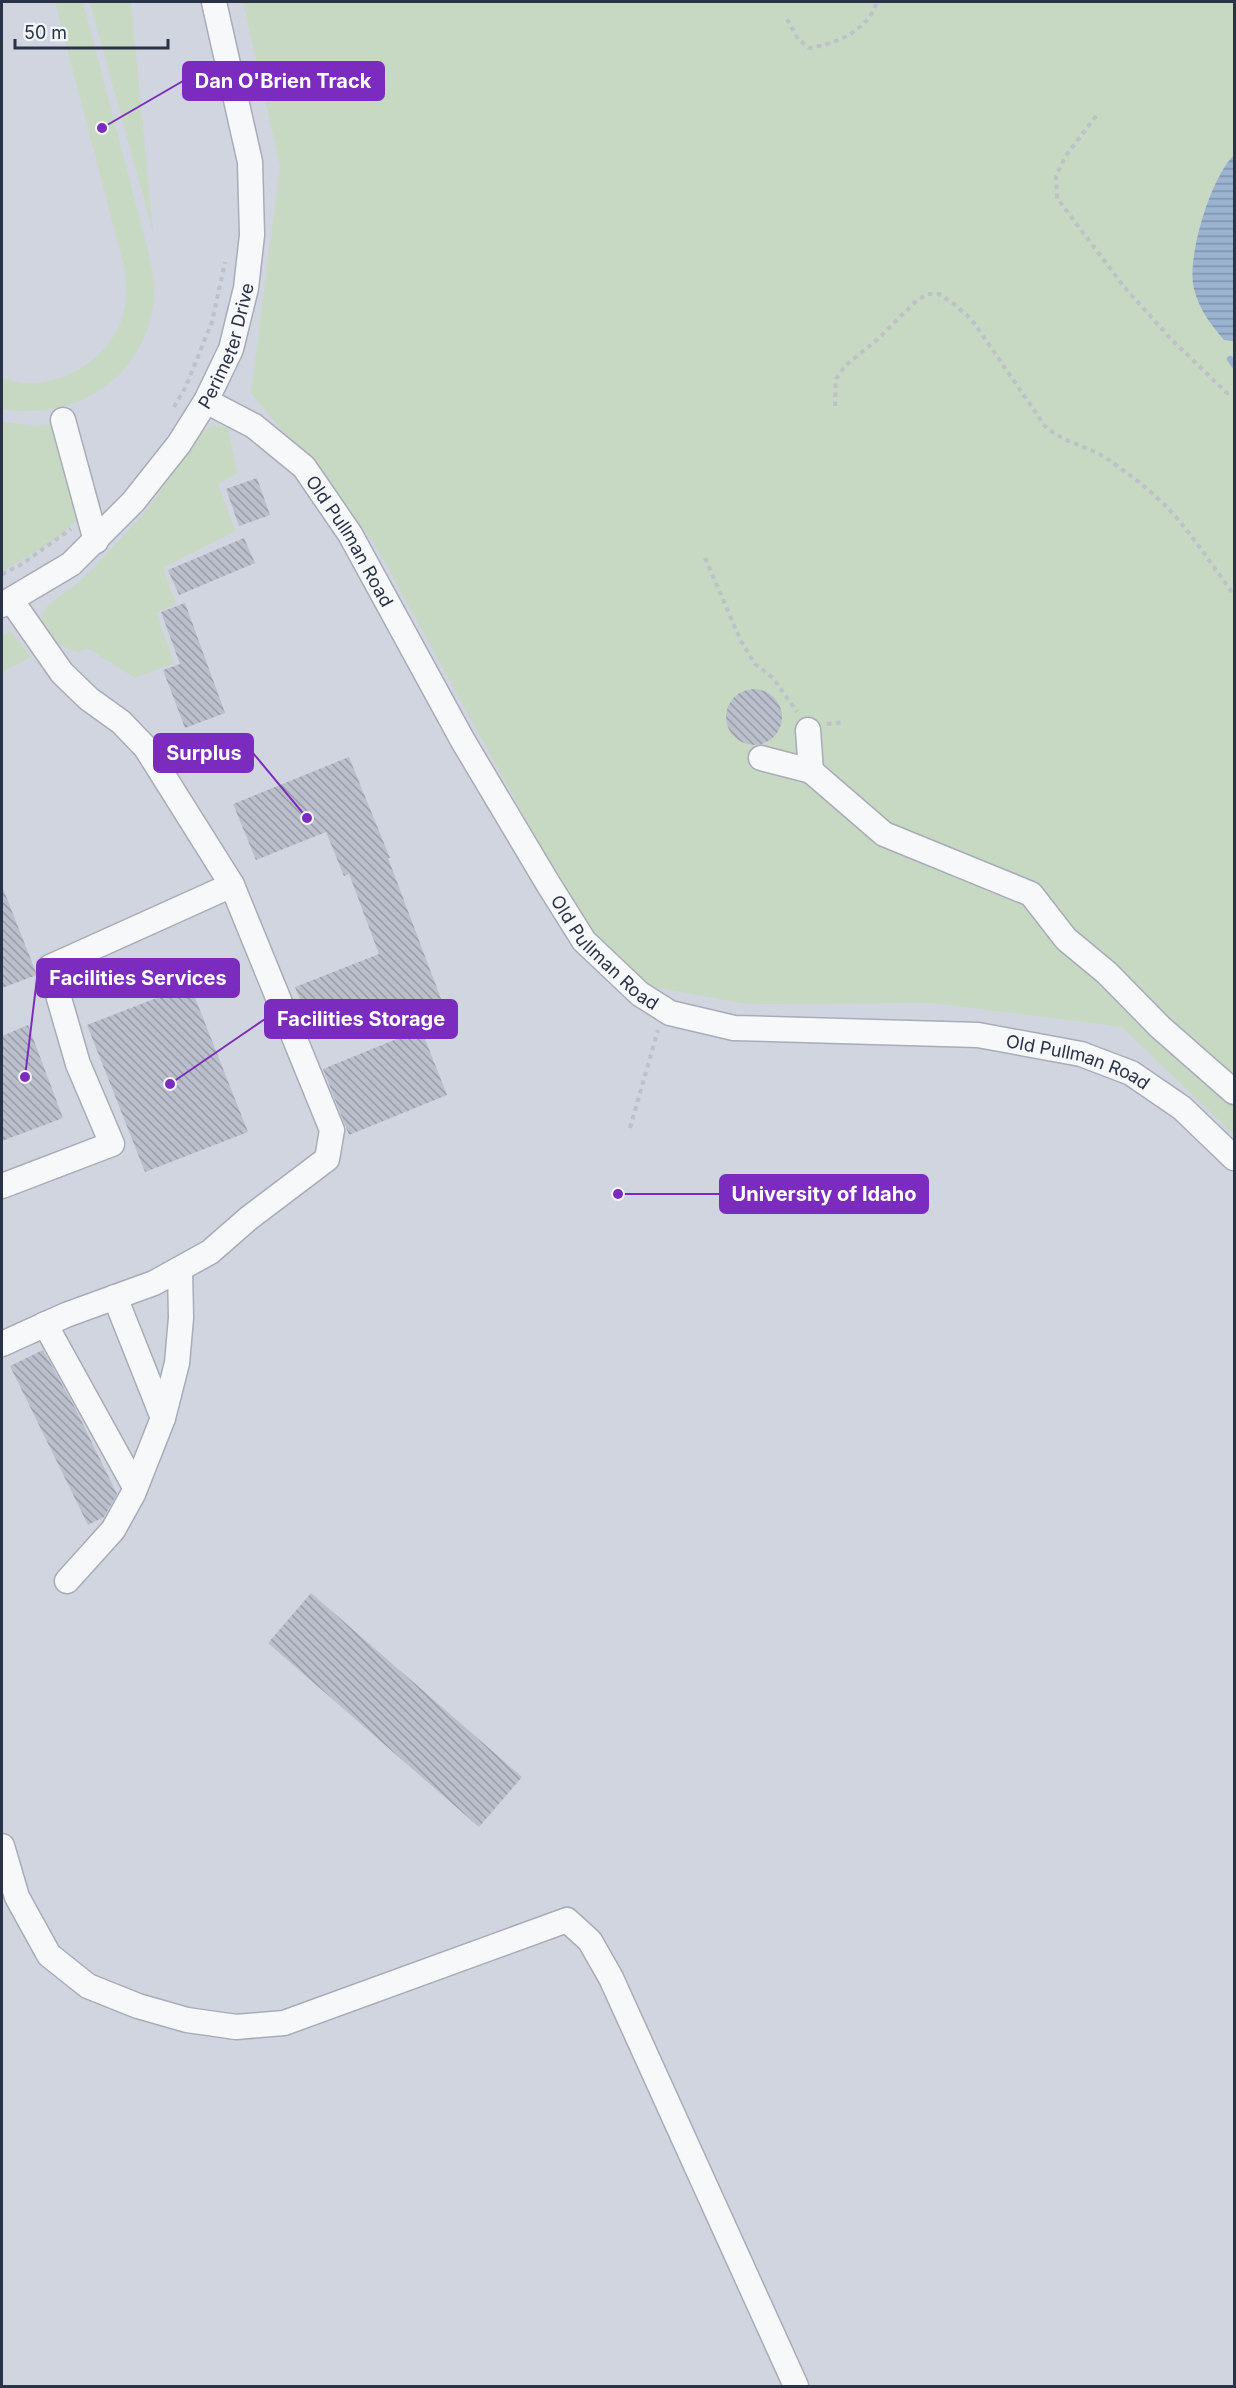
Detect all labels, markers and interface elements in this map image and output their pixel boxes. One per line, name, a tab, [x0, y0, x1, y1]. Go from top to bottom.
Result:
scale bar	[15, 12, 168, 50]
text: 50 m	[24, 22, 67, 43]
callout: Dan O'Brien Track	[183, 62, 384, 100]
text: Dan O'Brien Track	[195, 69, 372, 93]
street label: Perimeter Drive	[193, 281, 257, 412]
street label: Old Pullman Road	[302, 471, 398, 610]
callout: Surplus	[154, 734, 253, 772]
text: Surplus	[166, 741, 242, 765]
street label: Old Pullman Road	[547, 891, 663, 1014]
callout: Facilities Services	[37, 959, 239, 997]
text: Facilities Services	[49, 966, 227, 990]
callout: Facilities Storage	[265, 1000, 457, 1038]
text: Facilities Storage	[277, 1007, 445, 1031]
street label: Old Pullman Road	[1004, 1030, 1154, 1093]
callout: University of Idaho	[720, 1175, 928, 1213]
text: University of Idaho	[732, 1182, 916, 1206]

